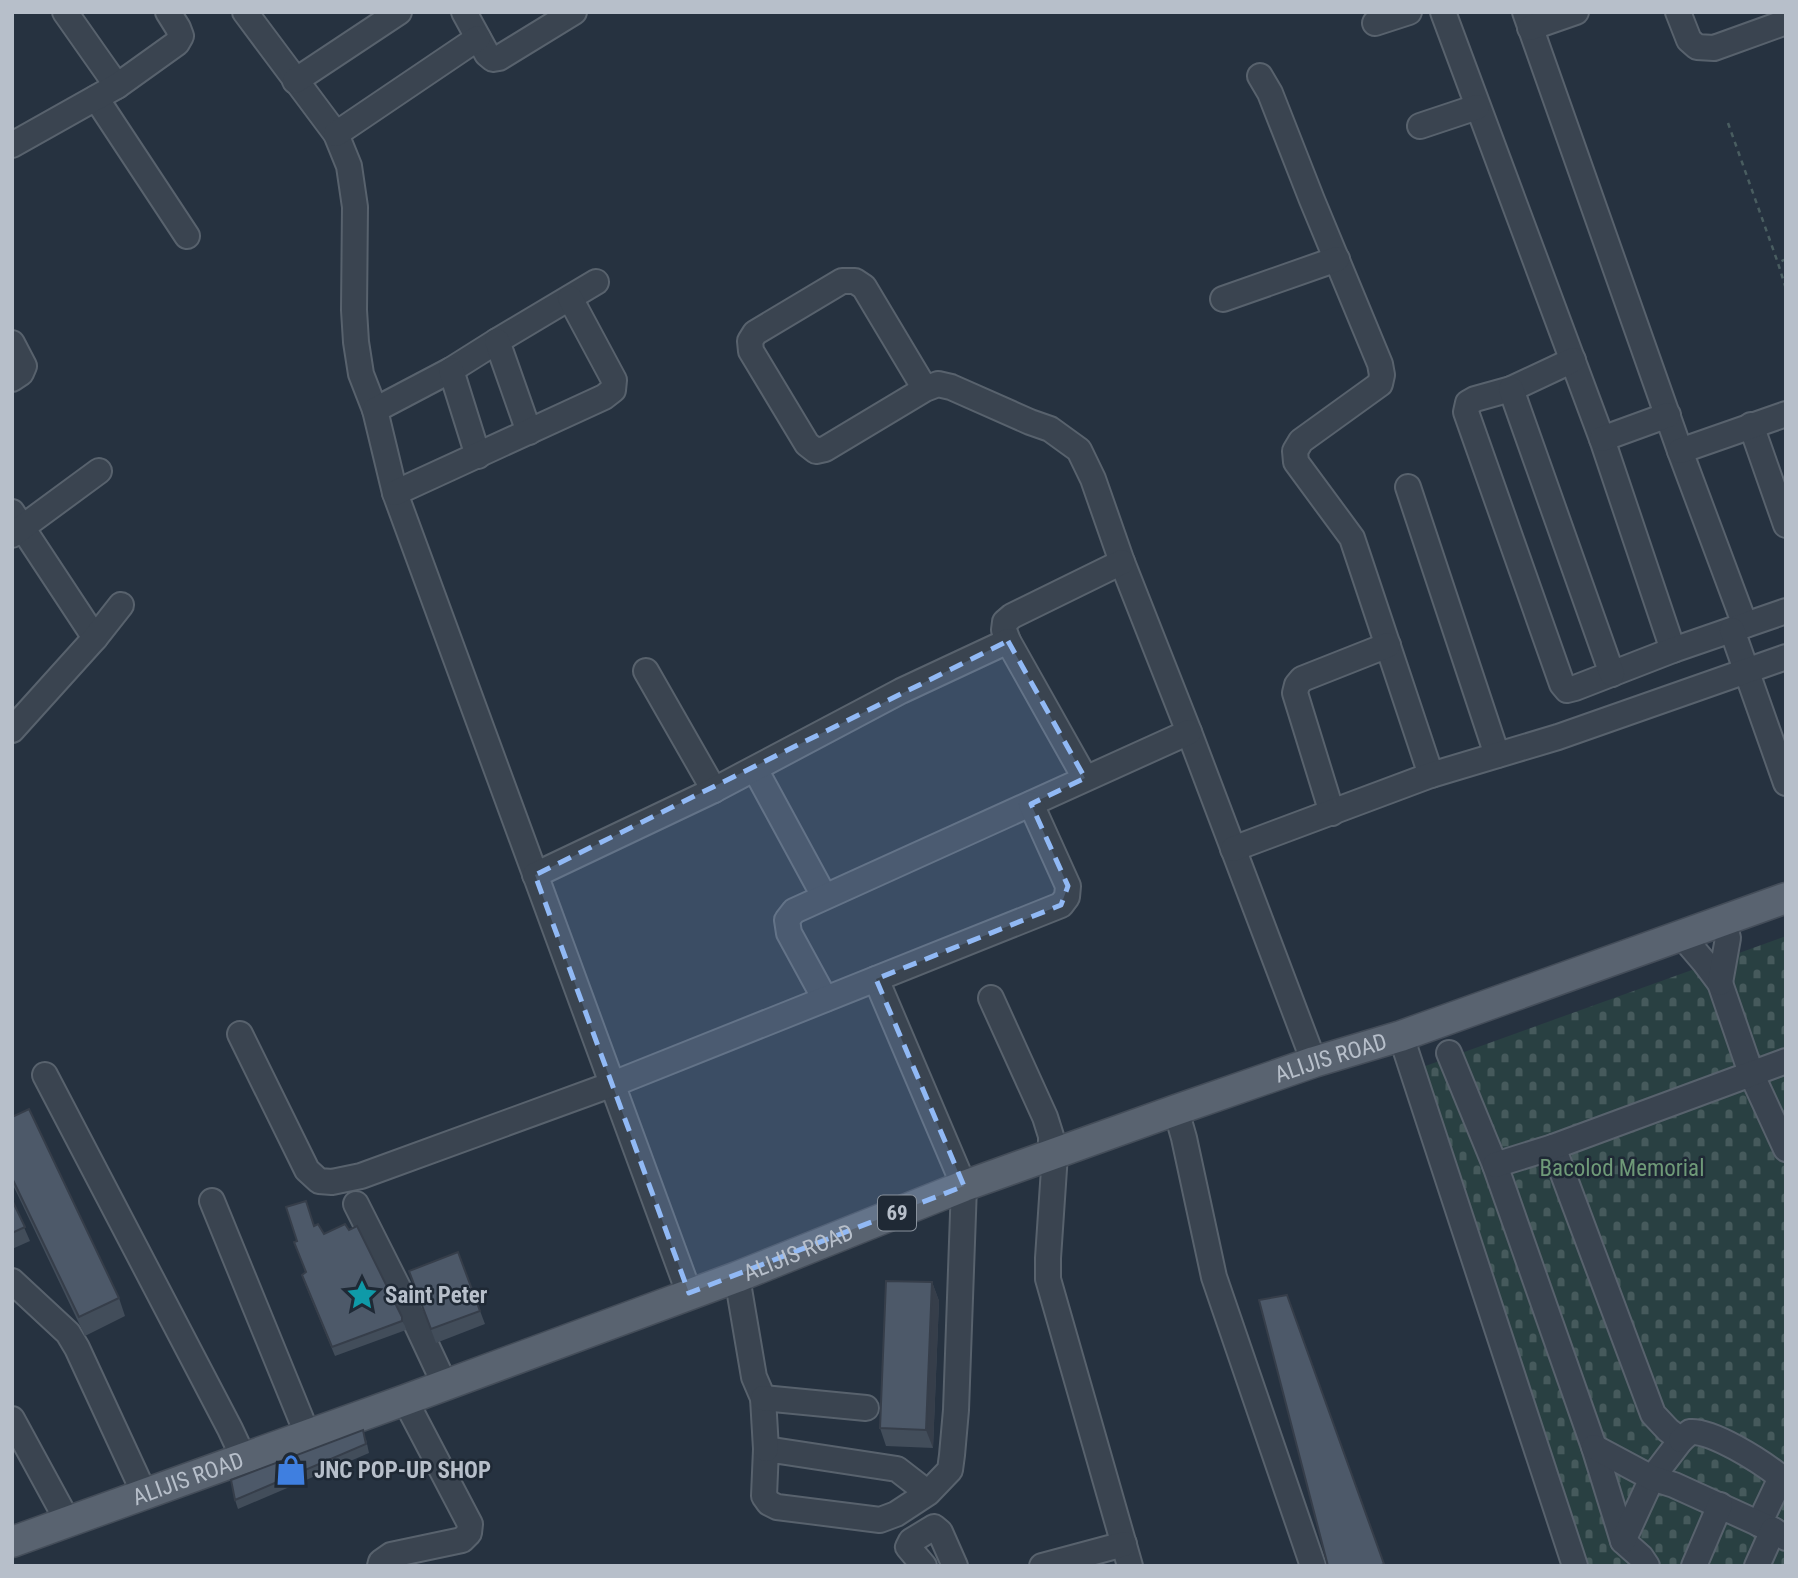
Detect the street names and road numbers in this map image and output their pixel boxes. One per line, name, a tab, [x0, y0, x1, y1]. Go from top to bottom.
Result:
street label: ALIJIS ROAD	[1271, 1027, 1390, 1088]
road number: 69	[878, 1196, 916, 1230]
street label: ALIJIS ROAD	[739, 1218, 857, 1287]
street label: ALIJIS ROAD	[129, 1446, 247, 1511]

